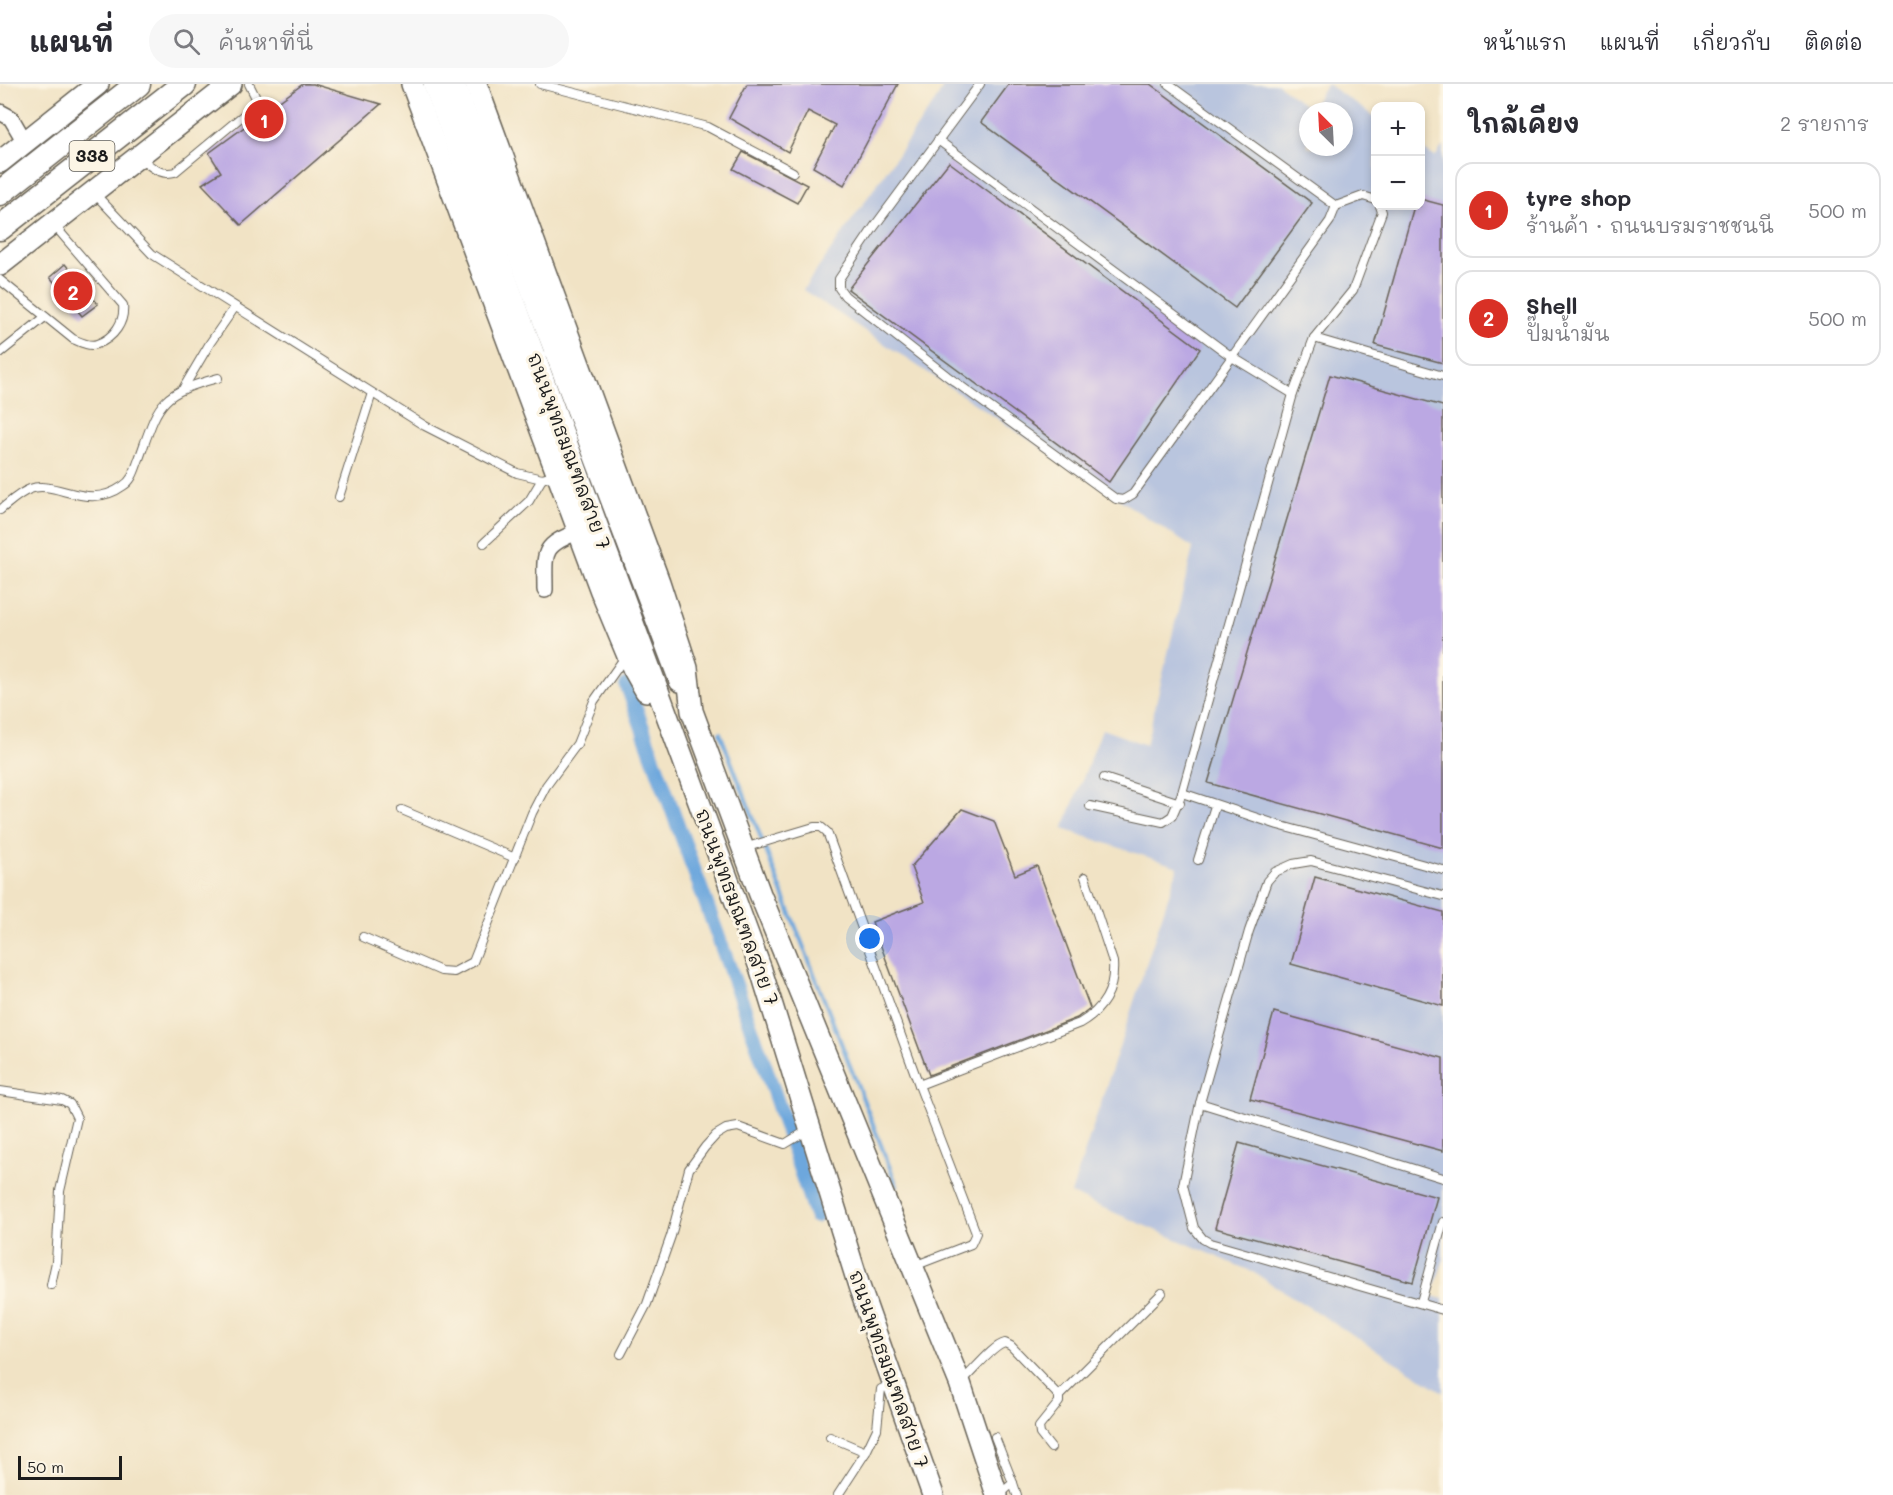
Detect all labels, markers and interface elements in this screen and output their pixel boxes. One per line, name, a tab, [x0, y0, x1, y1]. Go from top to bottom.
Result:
search box	[149, 14, 569, 68]
text: แผนที่	[30, 23, 113, 59]
icon: search	[170, 25, 203, 58]
text: ค้นหาที่นี่	[218, 27, 313, 56]
text: หน้าแรก	[1483, 28, 1567, 55]
text: แผนที่	[1600, 28, 1660, 55]
text: เกี่ยวกับ	[1693, 28, 1771, 55]
text: ติดต่อ	[1804, 28, 1863, 55]
pin: 1	[244, 96, 284, 141]
north arrow	[1299, 102, 1353, 156]
map controls	[1371, 102, 1425, 210]
button: +	[1371, 102, 1425, 156]
text: ใกล้เคียง	[1467, 106, 1579, 140]
text: 2 รายการ	[1780, 110, 1869, 136]
road number: 338	[70, 141, 115, 171]
button: −	[1371, 156, 1425, 210]
text: tyre shop	[1526, 183, 1631, 212]
text: 1	[1484, 197, 1493, 223]
text: 500 m	[1808, 197, 1867, 223]
text: ร้านค้า · ถนนบรมราชชนนี	[1526, 212, 1774, 238]
pin: 2	[54, 268, 92, 314]
text: Shell	[1526, 291, 1578, 320]
text: 2	[1483, 305, 1494, 331]
text: 500 m	[1808, 305, 1867, 331]
text: ปั๊มน้ำมัน	[1526, 320, 1610, 346]
street label: ถนนพุทธมณฑลสาย 7	[518, 349, 618, 554]
street label: ถนนพุทธมณฑลสาย 7	[686, 805, 786, 1010]
your location	[855, 924, 884, 953]
street label: ถนนพุทธมณฑลสาย 7	[840, 1266, 936, 1472]
scale bar	[18, 1453, 122, 1480]
text: 50 m	[27, 1456, 64, 1477]

